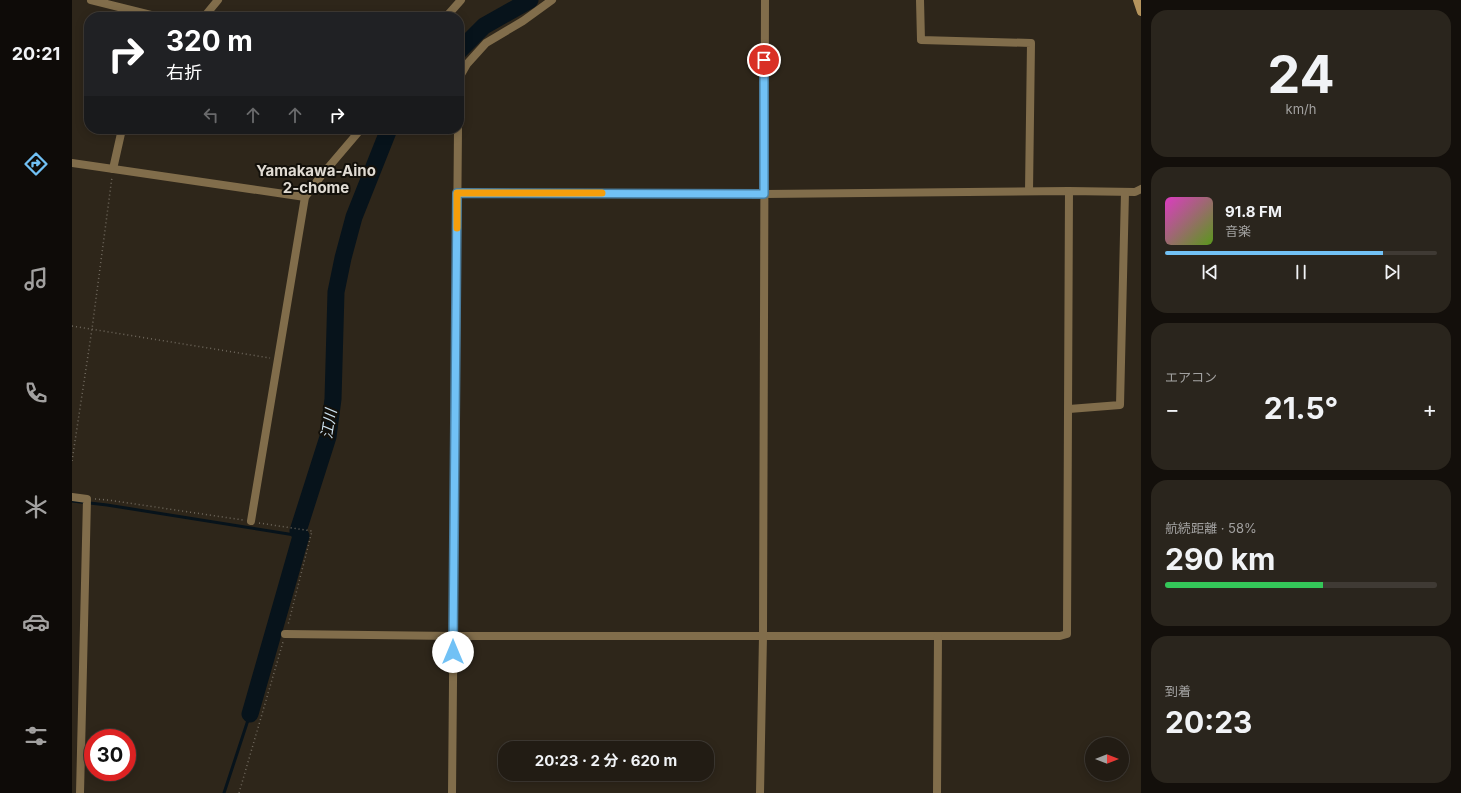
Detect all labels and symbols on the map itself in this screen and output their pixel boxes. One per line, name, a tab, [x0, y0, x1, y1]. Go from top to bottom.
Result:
pin	[747, 43, 781, 77]
district label: Yamakawa-Aino 2-chome	[256, 161, 376, 197]
water label: 江川	[317, 406, 341, 440]
position arrow	[432, 631, 474, 673]
speed limit sign: 30	[84, 729, 136, 781]
north arrow	[1085, 737, 1129, 781]

